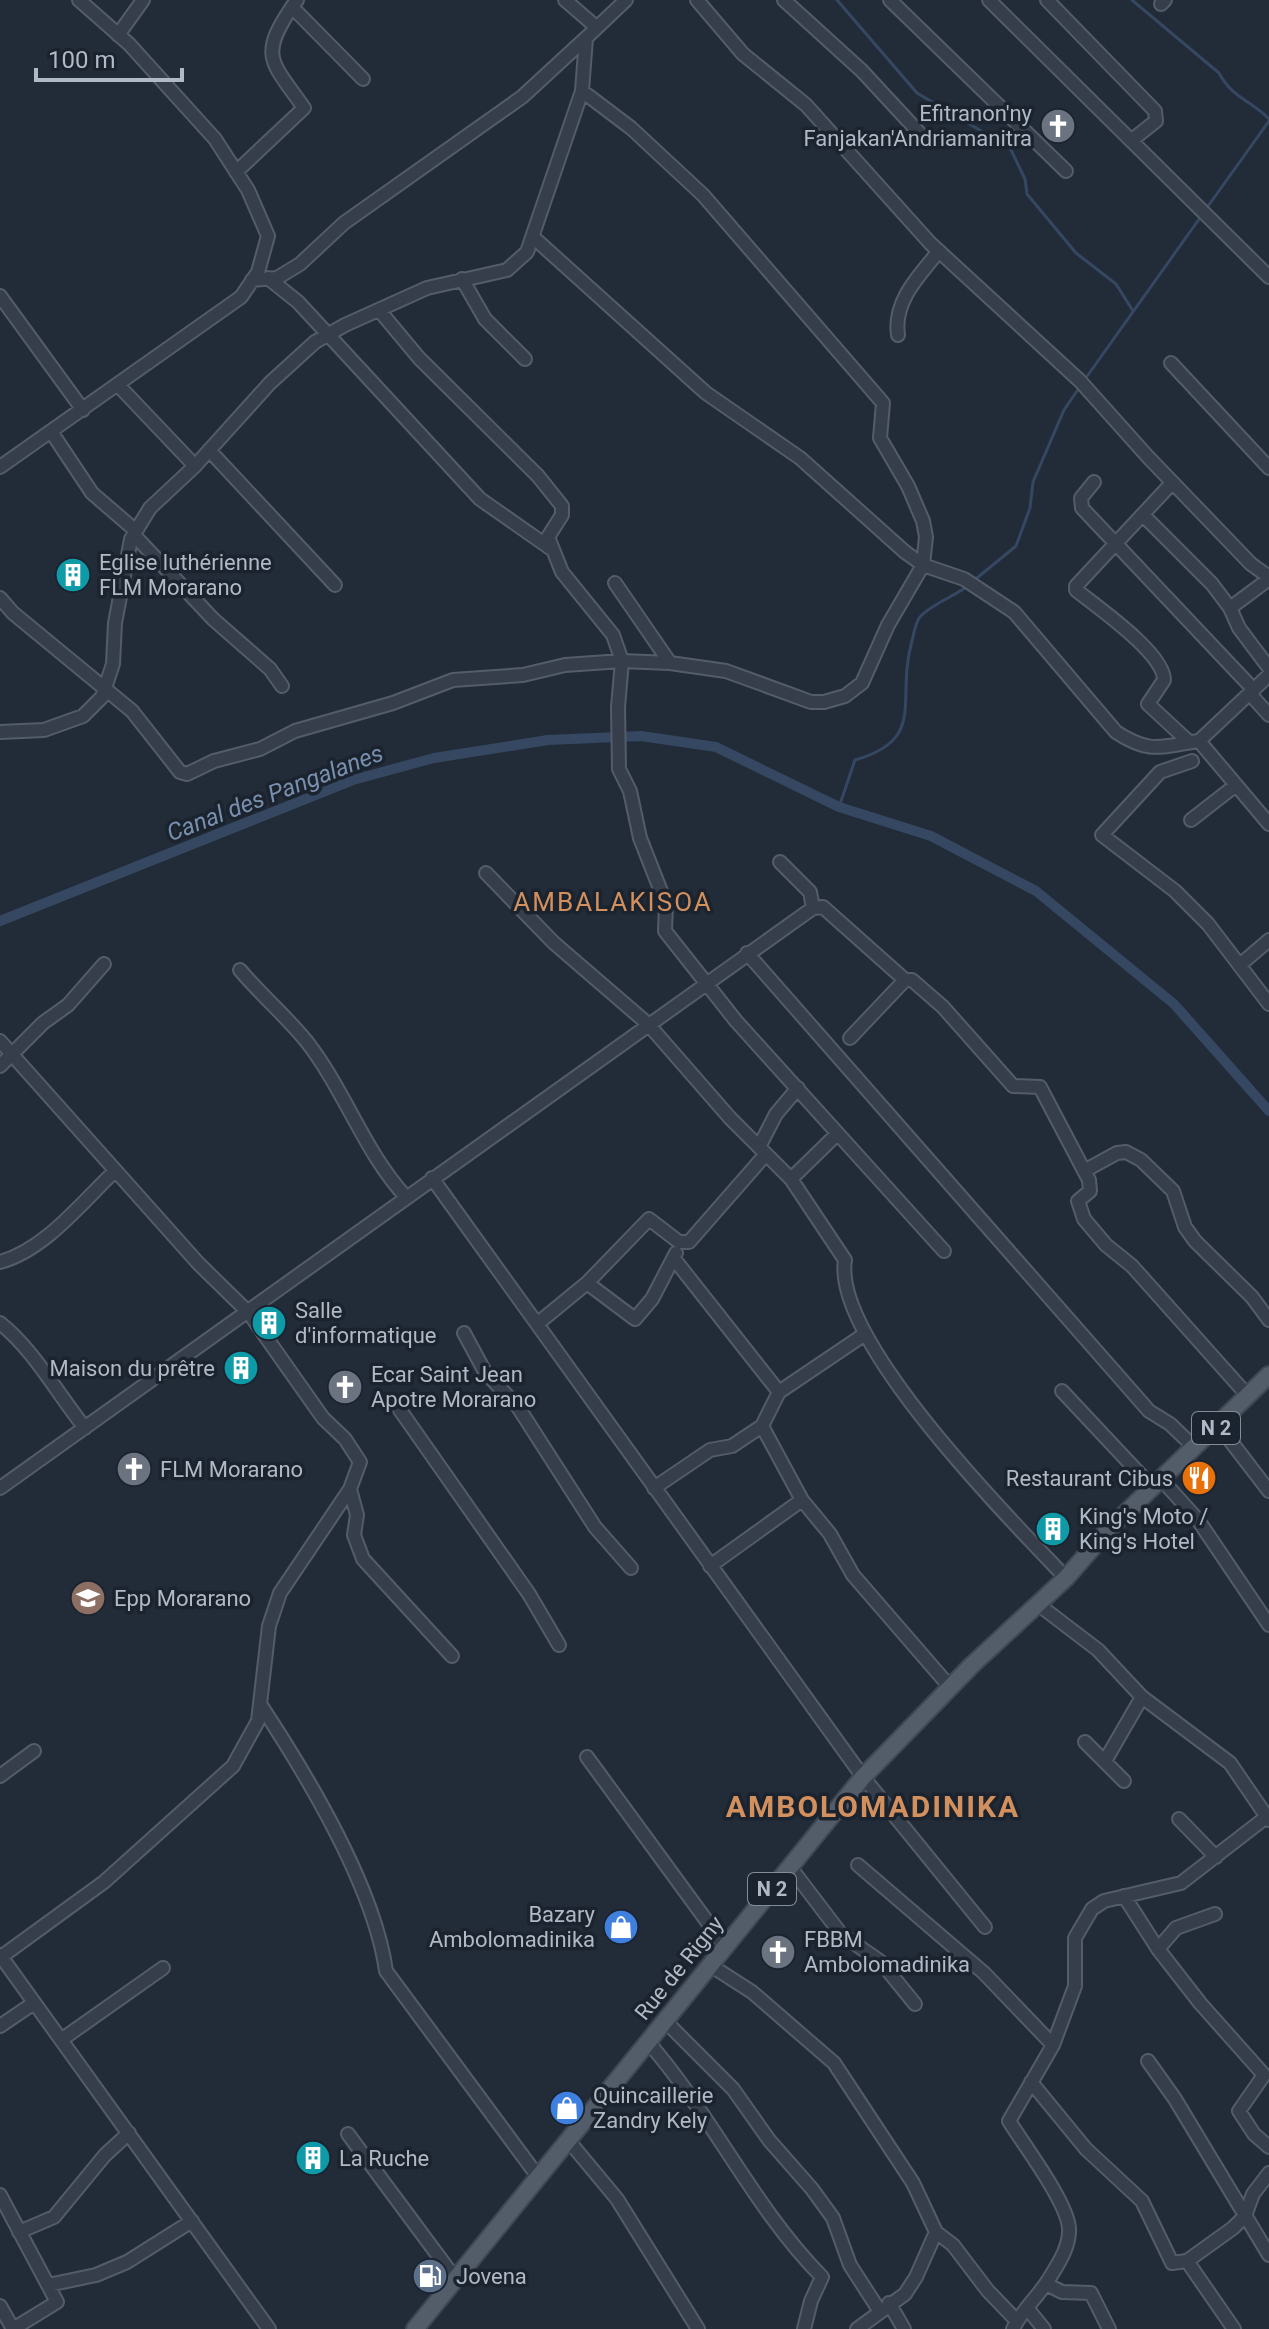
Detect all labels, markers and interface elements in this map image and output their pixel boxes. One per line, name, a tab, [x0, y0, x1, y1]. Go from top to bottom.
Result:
scale bar	[36, 32, 182, 82]
text: 100 m	[48, 46, 115, 74]
place label: Efitranon'ny Fanjakan'Andriamanitra	[804, 101, 1033, 151]
church icon: Efitranon'ny Fanjakan'Andriamanitra	[1039, 107, 1077, 145]
place label: Eglise luthérienne FLM Morarano	[99, 550, 272, 600]
building icon: Eglise luthérienne FLM Morarano	[54, 556, 92, 594]
water label: Canal des Pangalanes	[163, 739, 387, 847]
district label: AMBALAKISOA	[513, 887, 713, 917]
place label: Salle d'informatique	[295, 1298, 437, 1348]
building icon: Salle d'informatique	[250, 1304, 288, 1342]
building icon: Maison du prêtre	[222, 1349, 260, 1387]
place label: Maison du prêtre	[50, 1356, 215, 1381]
place label: Ecar Saint Jean Apotre Morarano	[371, 1362, 536, 1412]
church icon: Ecar Saint Jean Apotre Morarano	[326, 1368, 364, 1406]
road number: N 2	[1192, 1412, 1240, 1444]
church icon: FLM Morarano	[115, 1450, 153, 1488]
place label: FLM Morarano	[160, 1457, 303, 1482]
restaurant icon: Restaurant Cibus	[1180, 1459, 1218, 1497]
place label: Restaurant Cibus	[1006, 1466, 1173, 1491]
place label: King's Moto / King's Hotel	[1079, 1504, 1208, 1554]
building icon: King's Moto / King's Hotel	[1034, 1510, 1072, 1548]
school or university icon: Epp Morarano	[69, 1579, 107, 1617]
place label: Epp Morarano	[114, 1586, 251, 1611]
district label: AMBOLOMADINIKA	[726, 1789, 1020, 1824]
road number: N 2	[748, 1873, 796, 1905]
place label: Bazary Ambolomadinika	[429, 1902, 596, 1952]
shop icon: Bazary Ambolomadinika	[602, 1908, 640, 1946]
street label: Rue de Rigny	[630, 1911, 729, 2025]
place label: FBBM Ambolomadinika	[804, 1927, 970, 1977]
church icon: FBBM Ambolomadinika	[759, 1933, 797, 1971]
place label: Quincaillerie Zandry Kely	[593, 2083, 713, 2133]
shop icon: Quincaillerie Zandry Kely	[548, 2089, 586, 2127]
building icon: La Ruche	[294, 2139, 332, 2177]
place label: La Ruche	[339, 2146, 429, 2171]
fuel station icon: Jovena	[411, 2257, 449, 2295]
place label: Jovena	[456, 2264, 527, 2289]

